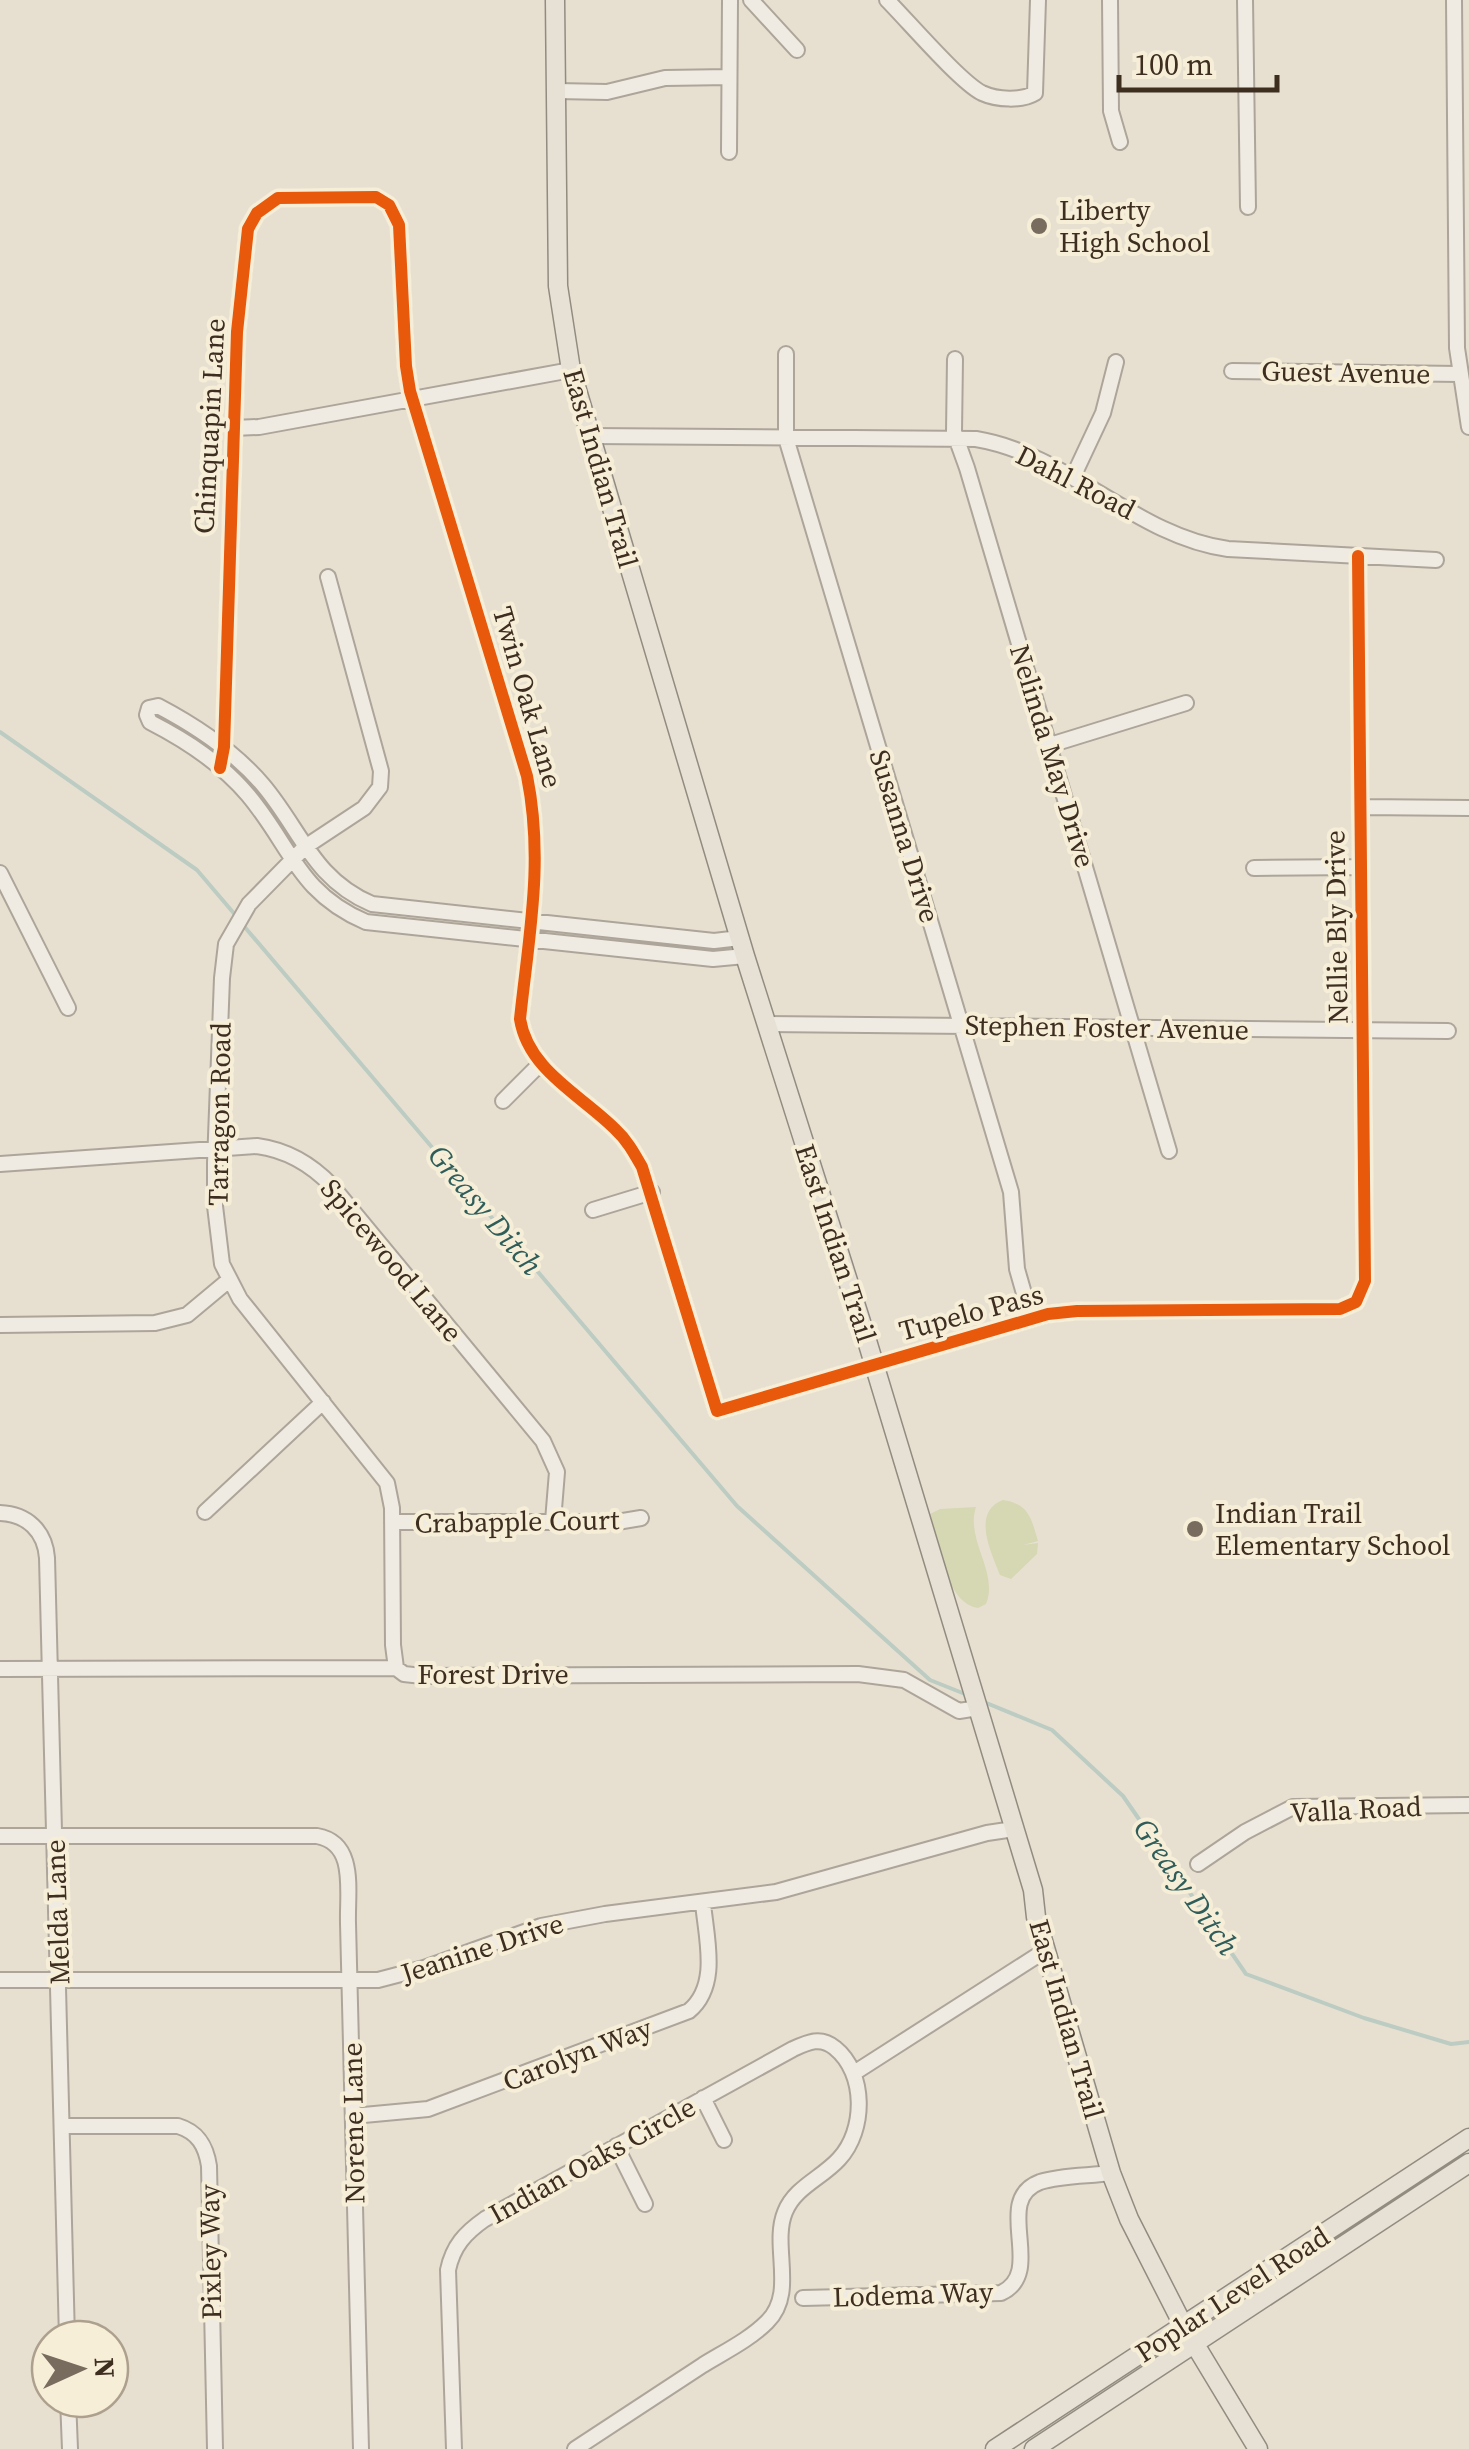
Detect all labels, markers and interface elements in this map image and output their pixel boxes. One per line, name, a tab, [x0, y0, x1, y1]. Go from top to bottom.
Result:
scale bar	[1119, 30, 1276, 92]
text: 100 m	[1134, 44, 1213, 85]
place label: Liberty High School	[1059, 191, 1210, 261]
marker: Liberty High School	[1028, 215, 1050, 237]
street label: Chinquapin Lane	[184, 317, 234, 535]
street label: Guest Avenue	[1261, 352, 1431, 392]
street label: East Indian Trail	[554, 364, 648, 572]
street label: Dahl Road	[1010, 436, 1142, 528]
street label: Twin Oak Lane	[484, 602, 572, 792]
street label: Nelinda May Drive	[1001, 640, 1105, 872]
street label: Susanna Drive	[861, 745, 949, 927]
street label: Nellie Bly Drive	[1315, 830, 1357, 1024]
street label: Stephen Foster Avenue	[965, 1006, 1249, 1048]
street label: Tarragon Road	[198, 1022, 240, 1206]
water label: Greasy Ditch	[419, 1136, 552, 1284]
street label: East Indian Trail	[786, 1139, 886, 1347]
street label: Spicewood Lane	[312, 1170, 472, 1350]
street label: Tupelo Pass	[895, 1275, 1047, 1349]
place label: Indian Trail Elementary School	[1215, 1494, 1450, 1564]
street label: Crabapple Court	[414, 1500, 621, 1542]
marker: Indian Trail Elementary School	[1184, 1518, 1206, 1540]
street label: Forest Drive	[417, 1655, 569, 1693]
street label: Valla Road	[1289, 1787, 1423, 1831]
water label: Greasy Ditch	[1124, 1810, 1249, 1963]
street label: Melda Lane	[35, 1839, 79, 1985]
street label: Jeanine Drive	[395, 1904, 568, 1992]
street label: East Indian Trail	[1020, 1915, 1114, 2123]
street label: Carolyn Way	[497, 2008, 658, 2100]
street label: Norene Lane	[333, 2042, 373, 2204]
street label: Indian Oaks Circle	[482, 2088, 702, 2232]
street label: Pixley Way	[190, 2183, 230, 2320]
street label: Poplar Level Road	[1128, 2217, 1336, 2371]
street label: Lodema Way	[832, 2272, 995, 2316]
north arrow	[30, 2319, 130, 2419]
text: N	[85, 2357, 124, 2379]

